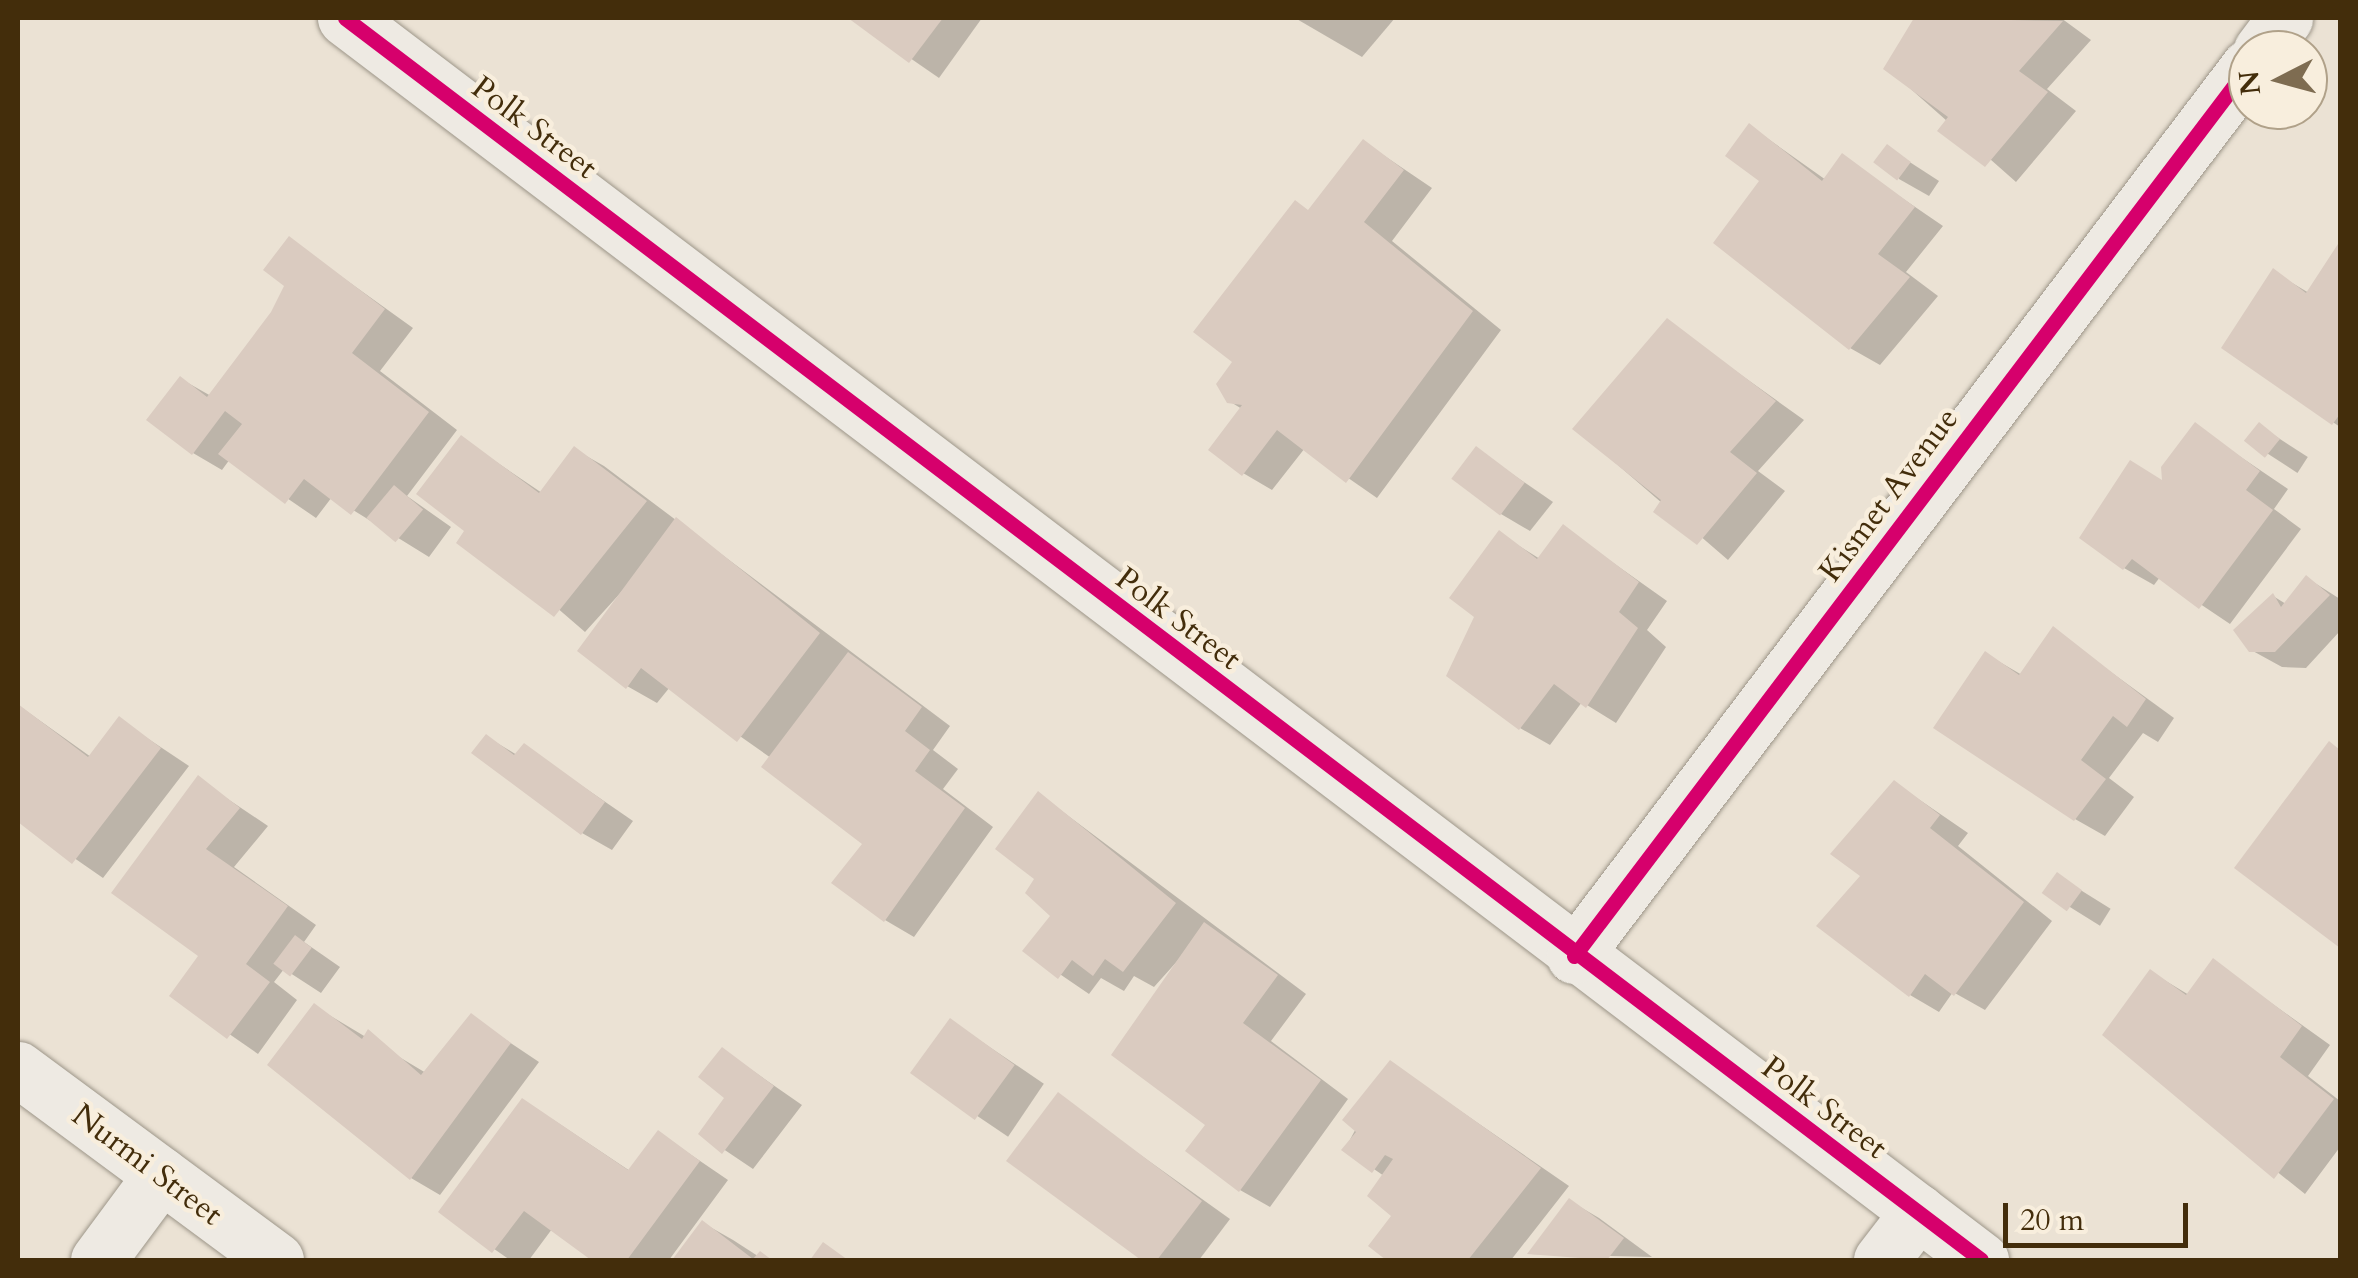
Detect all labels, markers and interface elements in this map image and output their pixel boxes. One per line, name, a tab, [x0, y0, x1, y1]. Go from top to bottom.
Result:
north arrow	[2228, 30, 2328, 130]
street label: Polk Street	[464, 68, 604, 188]
text: N	[2230, 69, 2270, 97]
street label: Kismet Avenue	[1811, 401, 1967, 589]
street label: Polk Street	[1108, 559, 1248, 679]
street label: Polk Street	[1754, 1048, 1894, 1168]
street label: Nurmi Street	[64, 1096, 230, 1234]
scale bar	[2008, 1183, 2193, 1245]
text: 20 m	[2020, 1200, 2084, 1241]

